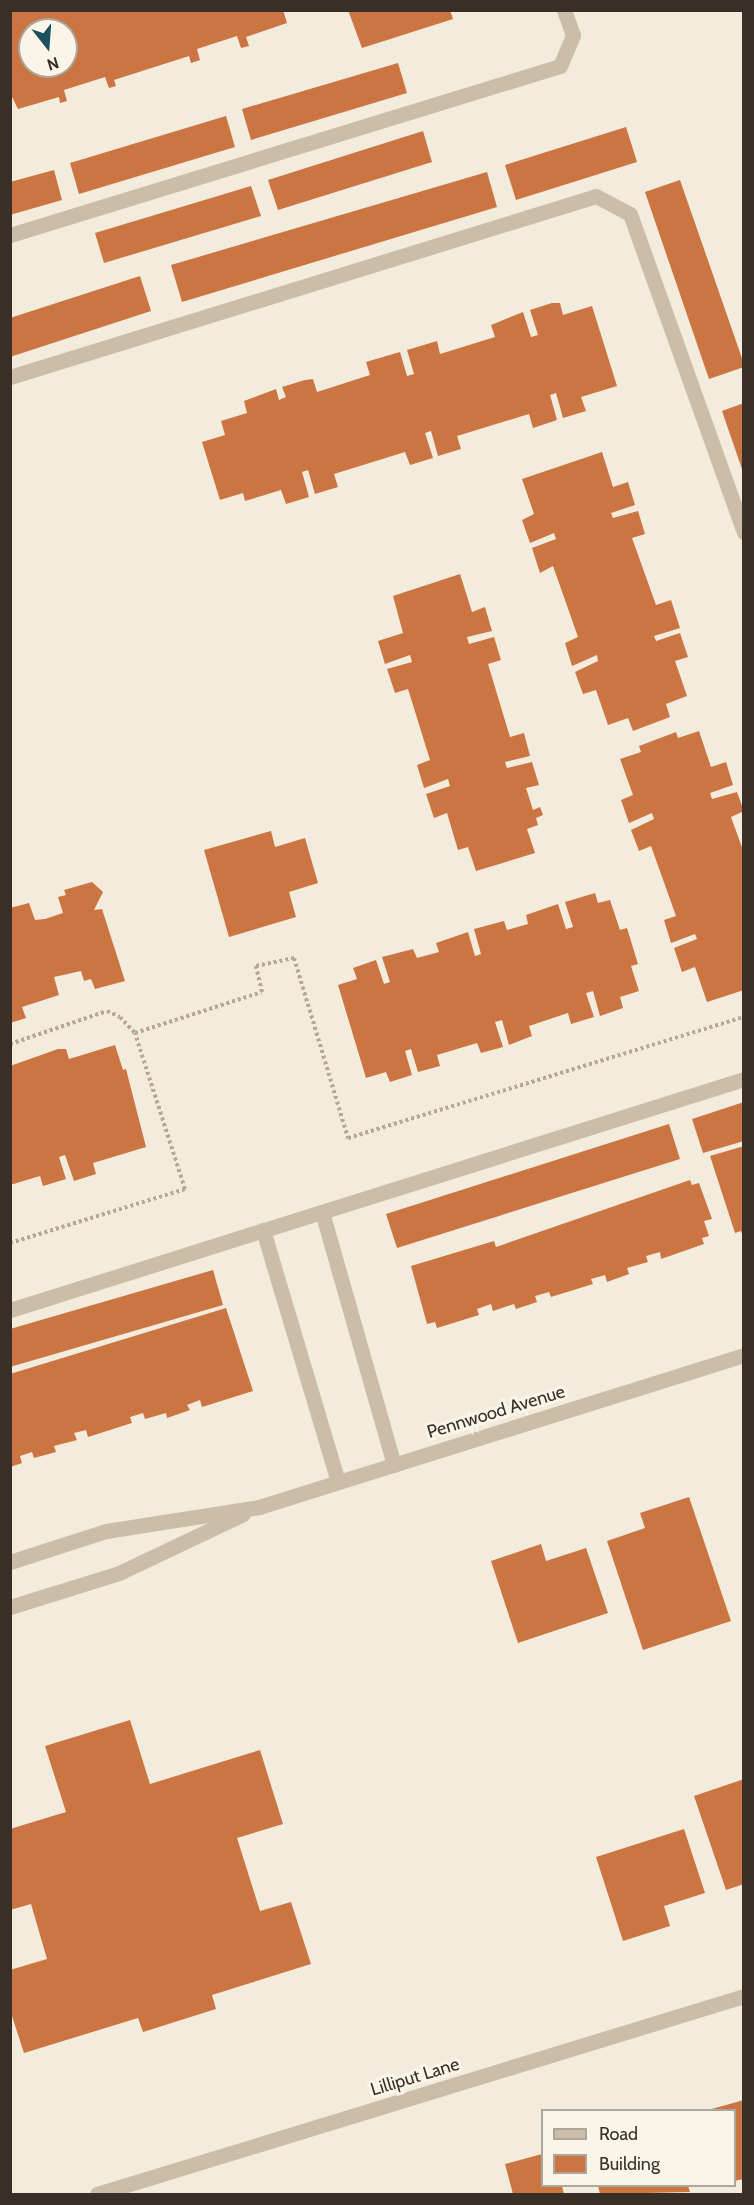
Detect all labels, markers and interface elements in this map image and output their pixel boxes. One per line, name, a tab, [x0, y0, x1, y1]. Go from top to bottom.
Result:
north arrow	[18, 18, 78, 78]
text: N	[45, 53, 61, 75]
street label: Pennwood Avenue	[424, 1381, 568, 1443]
street label: Lilliput Lane	[368, 2053, 462, 2101]
legend	[541, 2109, 736, 2187]
text: Road	[599, 2123, 638, 2145]
text: Building	[599, 2153, 660, 2175]

